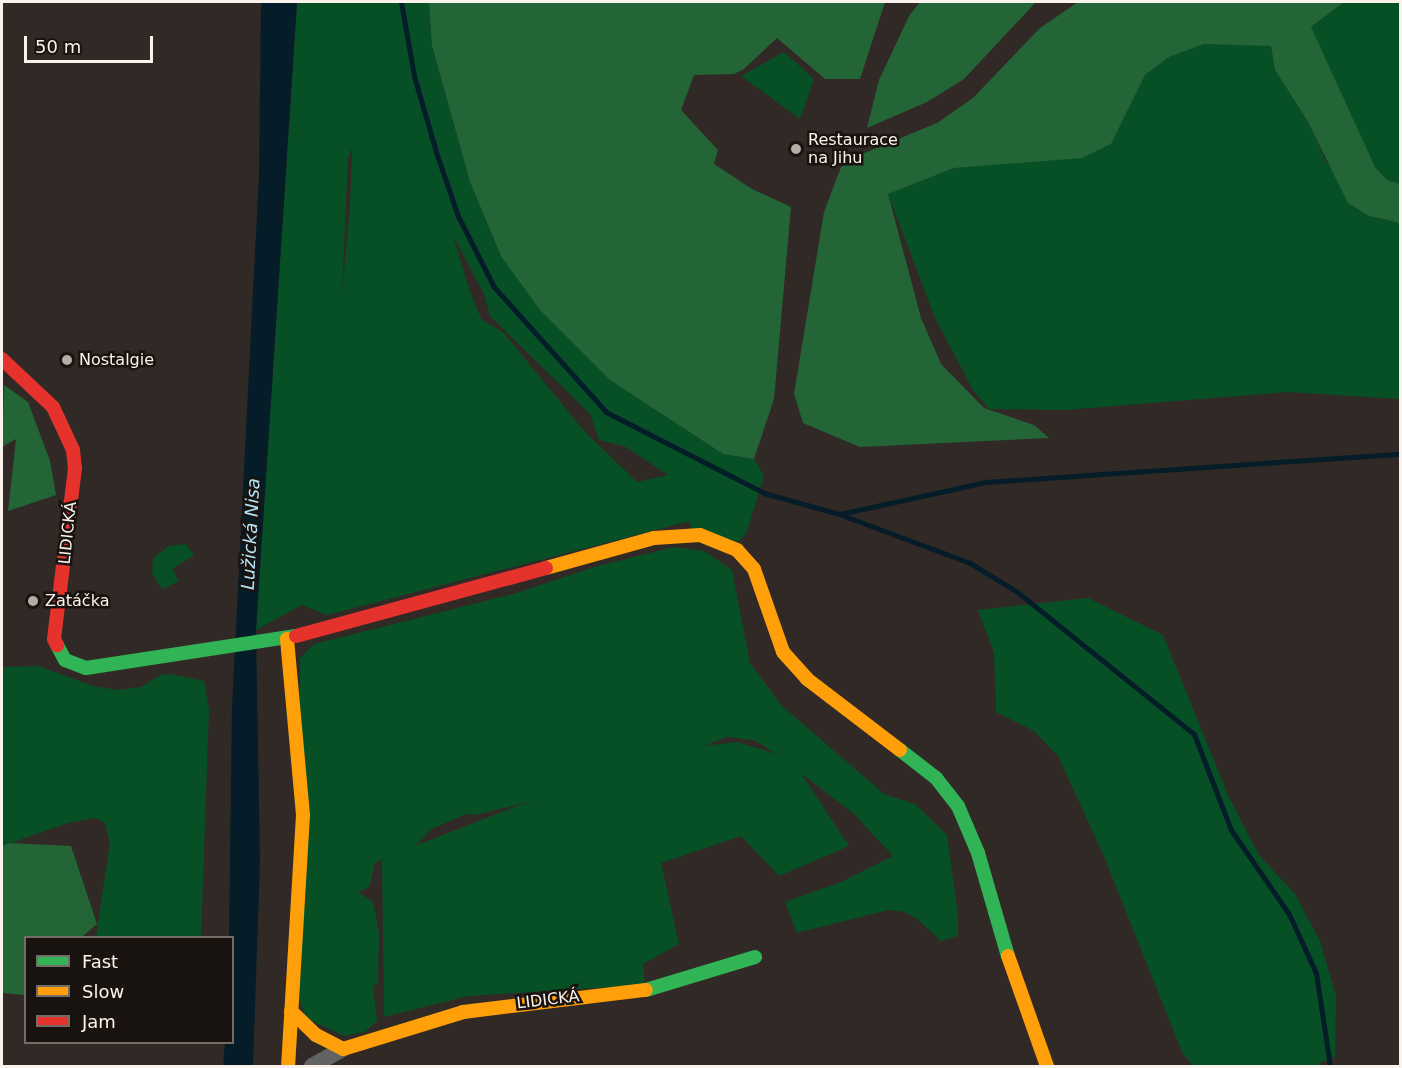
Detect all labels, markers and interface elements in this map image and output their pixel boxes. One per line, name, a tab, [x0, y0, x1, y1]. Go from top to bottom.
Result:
scale bar	[27, 24, 156, 62]
text: 50 m	[35, 36, 81, 57]
place label: Restaurace na Jihu	[808, 130, 898, 168]
marker: Restaurace na Jihu	[789, 142, 803, 156]
place label: Nostalgie	[79, 350, 154, 370]
marker: Nostalgie	[60, 353, 74, 367]
water label: Lužická Nisa	[237, 478, 265, 590]
street label: LIDICKÁ	[55, 501, 81, 565]
place label: Zatáčka	[45, 591, 109, 611]
marker: Zatáčka	[26, 594, 40, 608]
legend	[24, 936, 234, 1044]
text: Fast	[82, 951, 118, 972]
text: Slow	[82, 981, 124, 1002]
street label: LIDICKÁ	[516, 987, 580, 1013]
text: Jam	[82, 1011, 116, 1032]

